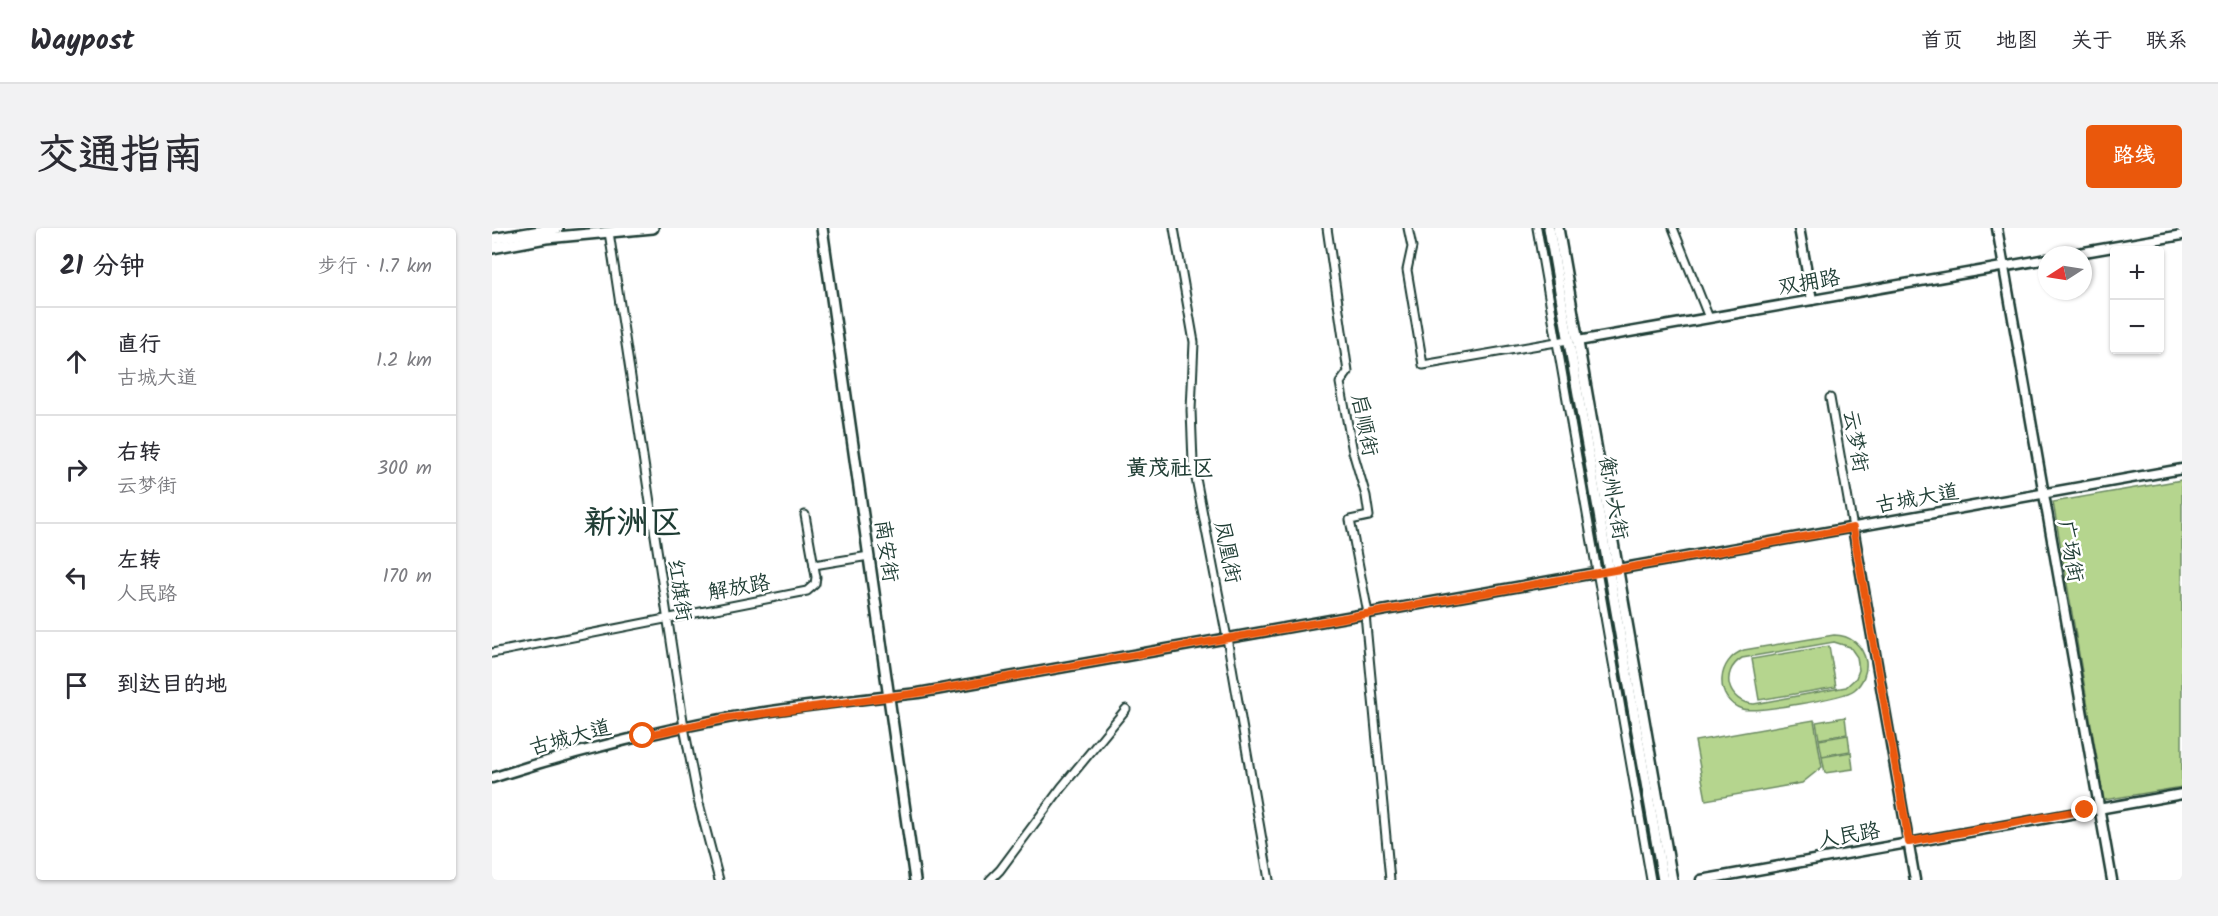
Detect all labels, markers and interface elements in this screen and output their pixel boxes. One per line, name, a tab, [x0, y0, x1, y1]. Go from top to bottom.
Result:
text: Waypost	[30, 19, 134, 64]
text: 首页	[1921, 25, 1963, 58]
text: 地图	[1996, 25, 2038, 58]
text: 关于	[2071, 25, 2113, 58]
text: 联系	[2146, 25, 2188, 58]
text: 交通指南	[36, 123, 204, 190]
button: 路线	[2086, 125, 2182, 188]
text: 21 分钟	[60, 246, 145, 288]
north arrow	[2038, 246, 2092, 300]
map controls	[2110, 246, 2164, 354]
button: +	[2110, 246, 2164, 300]
text: 步行 · 1.7 km	[318, 251, 432, 283]
street label: 双拥路	[1775, 262, 1843, 305]
button: −	[2110, 300, 2164, 354]
text: 直行	[117, 328, 161, 363]
icon: ahead	[60, 345, 93, 378]
text: 1.2 km	[376, 345, 432, 377]
text: 古城大道	[117, 363, 197, 395]
street label: 启顺街	[1341, 391, 1386, 459]
street label: 云梦街	[1833, 407, 1876, 475]
text: 右转	[117, 436, 161, 471]
district label: 黄茂社区	[1126, 452, 1214, 487]
icon: right	[60, 453, 93, 486]
text: 300 m	[377, 453, 432, 485]
street label: 衡州大街	[1589, 454, 1636, 542]
text: 云梦街	[117, 471, 177, 503]
street label: 古城大道	[1873, 476, 1961, 523]
district label: 新洲区	[584, 498, 683, 551]
street label: 广场街	[2048, 517, 2091, 585]
street label: 南安街	[865, 518, 906, 585]
street label: 凤凰街	[1204, 518, 1249, 586]
text: 左转	[117, 544, 161, 579]
street label: 红旗街	[657, 557, 700, 624]
icon: left	[60, 561, 93, 594]
text: 170 m	[383, 561, 432, 593]
street label: 解放路	[705, 567, 773, 610]
text: 人民路	[117, 579, 177, 611]
text: 到达目的地	[117, 668, 227, 703]
icon: arrive	[60, 669, 93, 702]
street label: 古城大道	[526, 712, 615, 765]
route start	[629, 722, 655, 748]
route end	[2071, 796, 2097, 822]
street label: 人民路	[1815, 815, 1883, 858]

